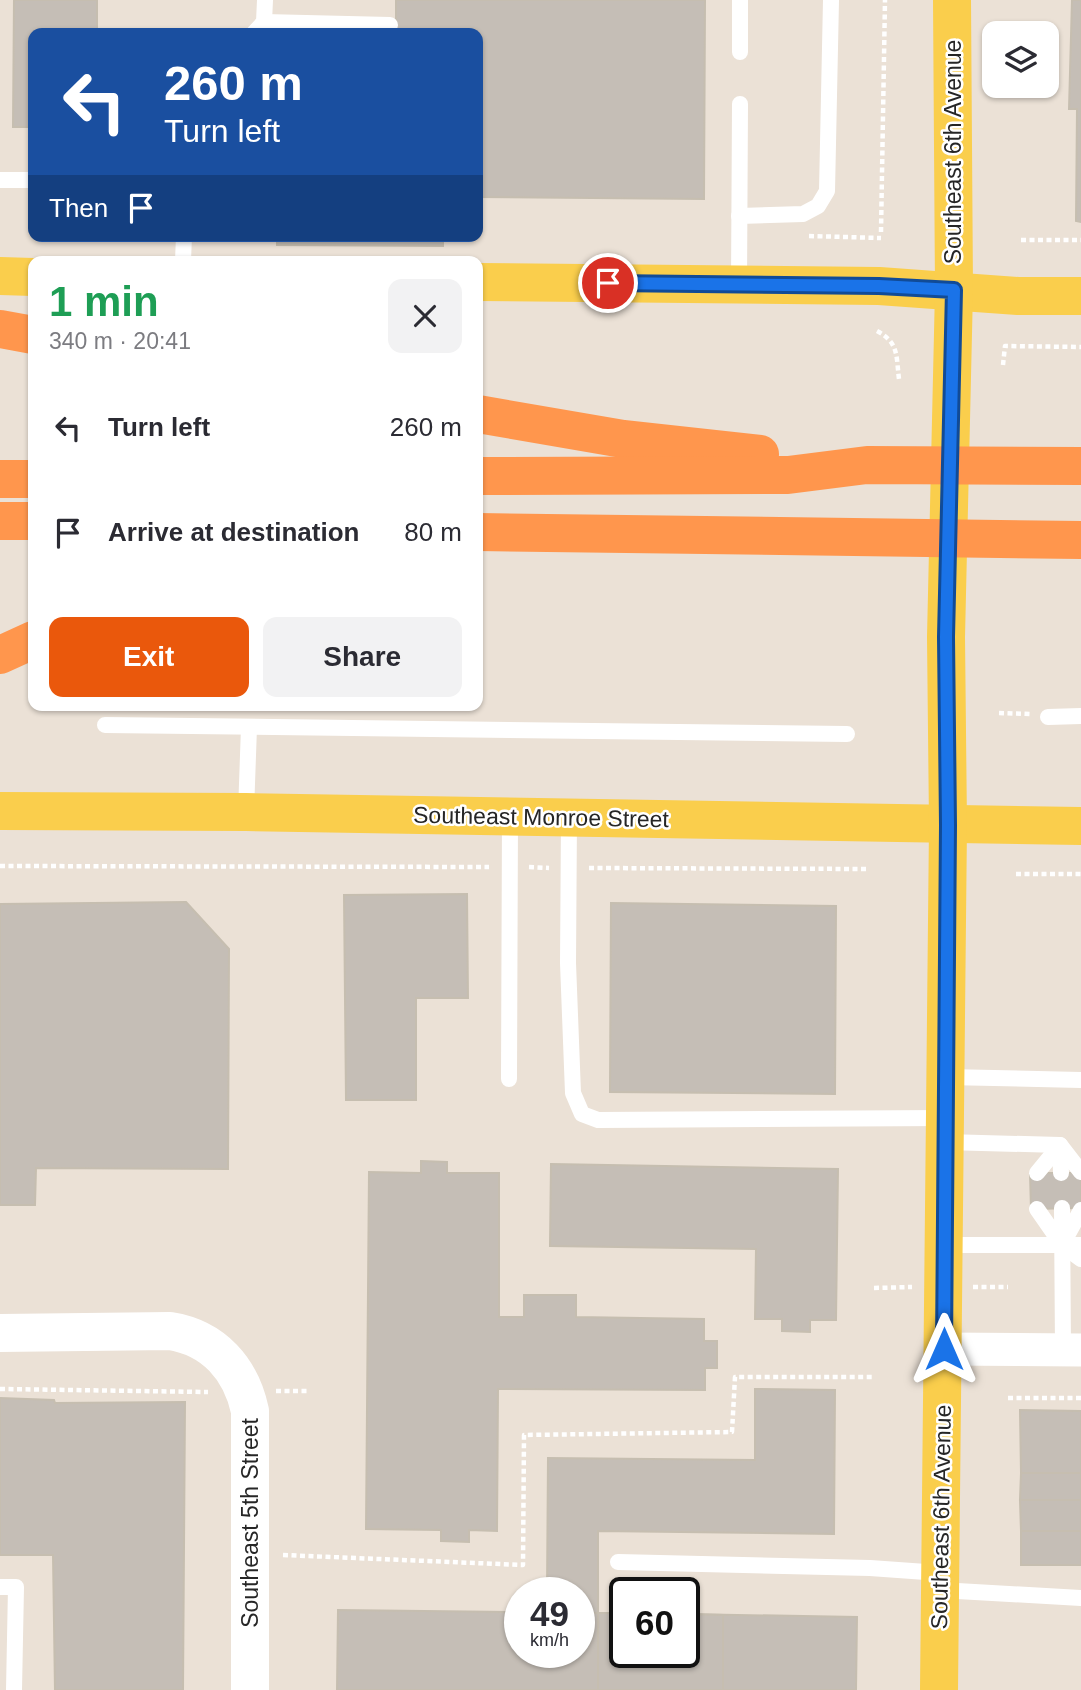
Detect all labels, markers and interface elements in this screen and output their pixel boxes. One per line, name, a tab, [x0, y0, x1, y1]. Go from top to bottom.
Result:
map controls	[982, 21, 1059, 98]
button: layers	[982, 21, 1059, 98]
street label: Southeast 6th Avenue	[940, 40, 966, 264]
icon: left	[49, 56, 140, 147]
text: 260 m	[164, 56, 303, 110]
text: Turn left	[164, 113, 280, 149]
icon: arrive	[122, 189, 160, 227]
text: Then	[49, 193, 108, 223]
pin	[578, 253, 638, 313]
icon: arrive	[589, 264, 627, 302]
text: 1 min	[49, 278, 159, 325]
button: close	[388, 279, 462, 353]
text: 340 m · 20:41	[49, 328, 191, 354]
icon: left	[49, 409, 87, 447]
text: Turn left	[108, 412, 210, 442]
text: 260 m	[390, 412, 462, 442]
icon: arrive	[49, 514, 87, 552]
text: Arrive at destination	[108, 517, 359, 547]
text: 80 m	[404, 517, 462, 547]
button: Exit	[49, 617, 249, 697]
button: Share	[263, 617, 462, 697]
street label: Southeast Monroe Street	[413, 802, 670, 832]
position arrow	[907, 1312, 981, 1386]
street label: Southeast 6th Avenue	[926, 1404, 956, 1630]
street label: Southeast 5th Street	[237, 1418, 263, 1628]
speed limit sign: 60	[609, 1577, 700, 1668]
text: 49	[530, 1594, 569, 1633]
text: km/h	[530, 1630, 569, 1650]

